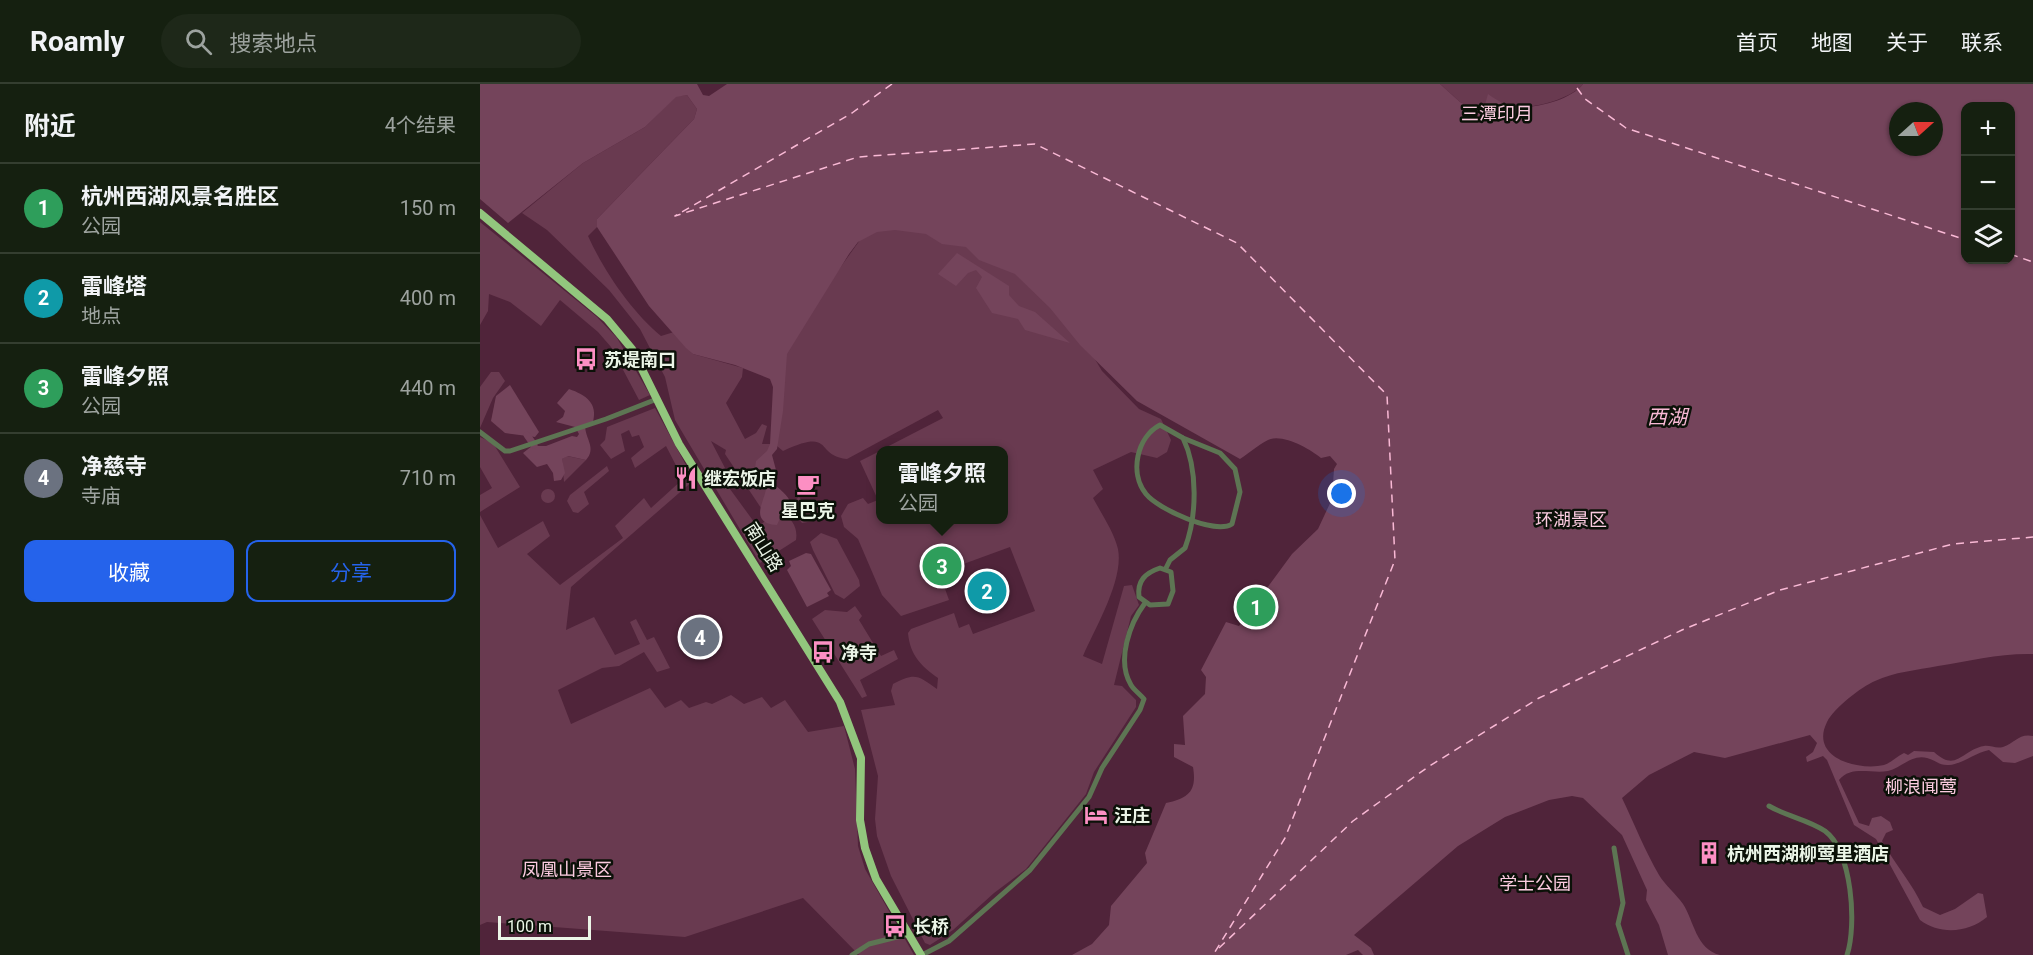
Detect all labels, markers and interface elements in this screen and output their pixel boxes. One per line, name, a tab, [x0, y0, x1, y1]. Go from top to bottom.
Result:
search box	[161, 14, 581, 68]
text: Roamly	[30, 25, 125, 58]
icon: search	[182, 25, 215, 58]
text: 搜索地点	[230, 31, 318, 56]
text: 首页	[1736, 31, 1778, 55]
text: 地图	[1811, 31, 1853, 55]
text: 关于	[1886, 31, 1928, 55]
text: 联系	[1961, 31, 2003, 55]
north arrow	[1889, 102, 1943, 156]
map controls	[1961, 102, 2015, 264]
button: +	[1961, 102, 2015, 156]
park label: 三潭印月	[1461, 103, 1533, 124]
text: 附近	[24, 111, 76, 141]
text: 4个结果	[385, 113, 456, 137]
button: −	[1961, 156, 2015, 210]
text: 杭州西湖风景名胜区	[81, 184, 279, 209]
text: 1	[38, 196, 49, 220]
text: 150 m	[400, 196, 456, 220]
button: layers	[1961, 210, 2015, 264]
text: 公园	[81, 214, 121, 238]
text: 雷峰塔	[81, 274, 147, 299]
text: 2	[38, 286, 49, 310]
text: 400 m	[400, 286, 456, 310]
text: 地点	[81, 304, 121, 328]
bus stop icon: 苏堤南口	[573, 346, 599, 372]
place label: 苏堤南口	[604, 349, 676, 370]
text: 雷峰夕照	[81, 364, 169, 389]
text: 3	[38, 376, 49, 400]
text: 440 m	[400, 376, 456, 400]
text: 公园	[81, 394, 121, 418]
water label: 西湖	[1647, 405, 1690, 429]
popup	[876, 446, 1008, 524]
text: 净慈寺	[81, 454, 147, 479]
text: 雷峰夕照	[898, 461, 986, 486]
restaurant icon: 继宏饭店	[673, 465, 699, 491]
text: 4	[38, 466, 49, 490]
text: 710 m	[400, 466, 456, 490]
place label: 继宏饭店	[704, 468, 776, 489]
cafe icon: 星巴克	[795, 471, 821, 497]
your location	[1327, 479, 1356, 508]
text: 寺庙	[81, 484, 121, 508]
text: 公园	[898, 491, 938, 515]
place label: 星巴克	[781, 500, 835, 521]
park label: 环湖景区	[1535, 509, 1607, 530]
street label: 南山路	[741, 519, 787, 575]
button: 收藏	[24, 540, 234, 602]
button: 分享	[246, 540, 456, 602]
pin: 3	[922, 544, 962, 588]
pin: 2	[968, 568, 1006, 614]
pin: 1	[1236, 584, 1276, 630]
pin: 4	[680, 614, 720, 660]
bus stop icon: 净寺	[810, 639, 836, 665]
place label: 净寺	[841, 642, 877, 663]
park label: 柳浪闻莺	[1885, 776, 1957, 797]
hotel icon: 汪庄	[1083, 802, 1109, 828]
place label: 汪庄	[1114, 805, 1150, 826]
building icon: 杭州西湖柳莺里酒店	[1696, 840, 1722, 866]
place label: 杭州西湖柳莺里酒店	[1727, 843, 1889, 864]
park label: 凤凰山景区	[522, 859, 612, 880]
park label: 学士公园	[1499, 873, 1571, 894]
scale bar	[498, 913, 591, 940]
bus stop icon: 长桥	[882, 913, 908, 939]
place label: 长桥	[913, 916, 949, 937]
text: 100 m	[507, 917, 552, 936]

